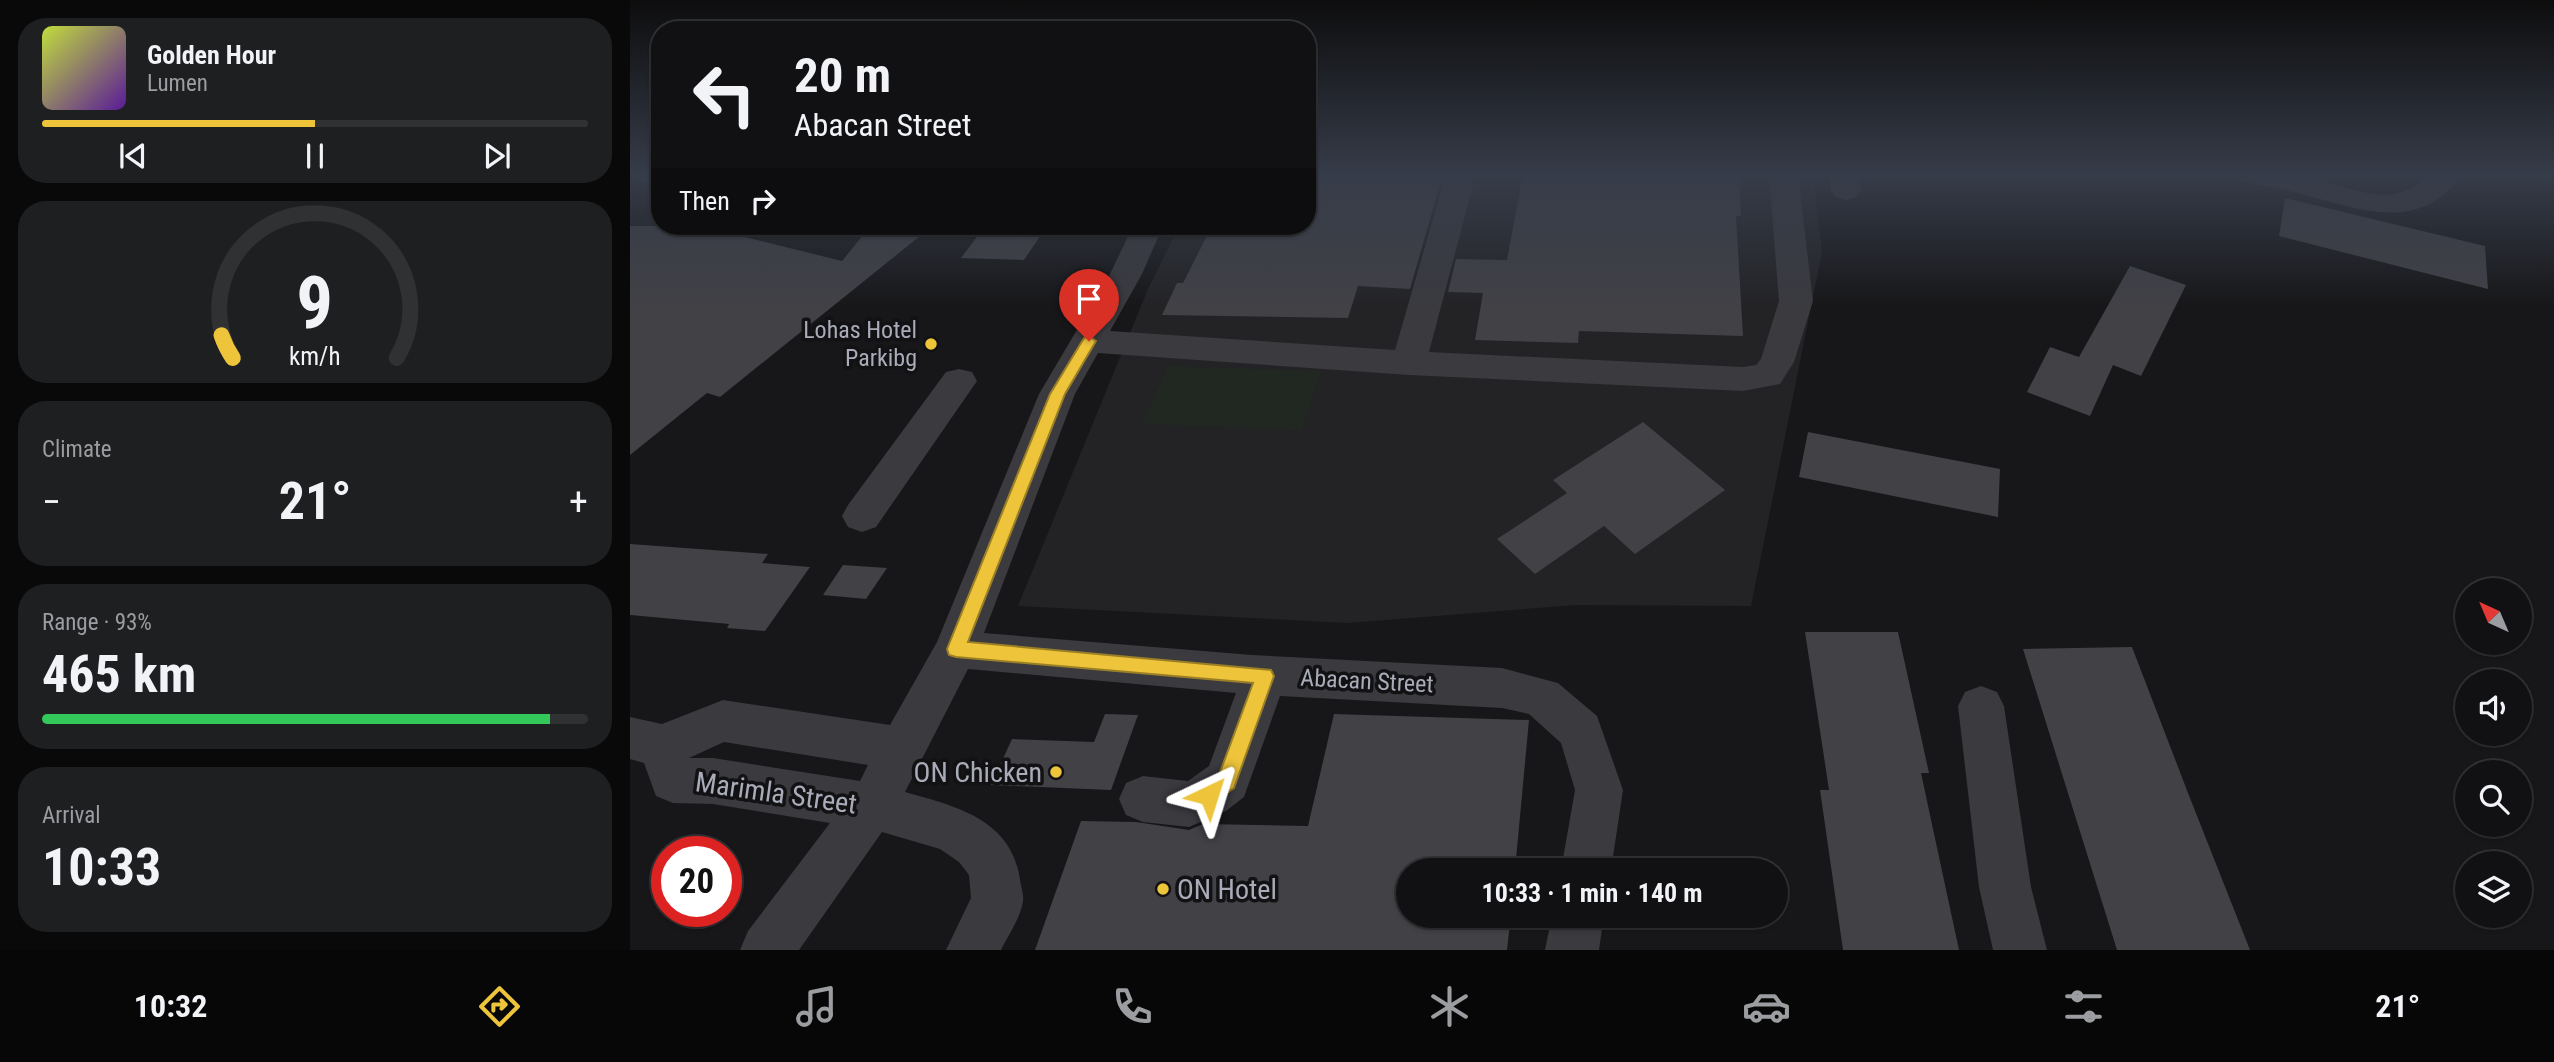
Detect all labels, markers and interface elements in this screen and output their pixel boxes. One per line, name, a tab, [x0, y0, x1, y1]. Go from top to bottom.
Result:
text: Golden Hour	[147, 40, 276, 70]
text: 20 m	[794, 47, 891, 104]
icon: left	[679, 49, 770, 140]
text: Lumen	[147, 70, 208, 97]
text: Abacan Street	[794, 106, 972, 144]
icon: previous	[114, 137, 152, 175]
icon: pause	[296, 137, 334, 175]
icon: next	[478, 137, 516, 175]
icon: right	[744, 182, 782, 220]
text: Then	[679, 186, 730, 216]
text: 9	[297, 260, 333, 346]
pin	[1059, 269, 1119, 341]
icon: arrive	[1070, 280, 1108, 318]
place label: Lohas Hotel Parkibg	[803, 316, 917, 372]
marker: Lohas Hotel Parkibg	[923, 336, 939, 352]
text: km/h	[289, 342, 341, 371]
text: Climate	[42, 436, 112, 463]
text: 21°	[279, 471, 351, 532]
text: −	[42, 480, 61, 524]
text: +	[569, 480, 588, 524]
north arrow	[2455, 578, 2532, 654]
map controls	[2455, 578, 2532, 928]
text: Range · 93%	[42, 609, 152, 636]
text: 465 km	[42, 644, 196, 705]
street label: Abacan Street	[1300, 664, 1434, 698]
button: sound	[2455, 669, 2532, 746]
place label: ON Chicken	[914, 756, 1042, 789]
position arrow	[1172, 758, 1246, 832]
button: search	[2455, 760, 2532, 837]
marker: ON Chicken	[1048, 764, 1064, 780]
street label: Marimla Street	[693, 765, 859, 821]
text: Arrival	[42, 802, 101, 829]
speed limit sign: 20	[651, 836, 742, 927]
text: 10:33	[42, 837, 161, 898]
button: layers	[2455, 851, 2532, 928]
place label: ON Hotel	[1177, 873, 1277, 906]
text: 10:33 · 1 min · 140 m	[1482, 878, 1702, 908]
marker: ON Hotel	[1155, 881, 1171, 897]
icon: directions	[475, 982, 524, 1031]
icon: music	[792, 982, 841, 1031]
icon: phone	[1108, 982, 1157, 1031]
icon: climate	[1425, 982, 1474, 1031]
icon: car	[1742, 982, 1791, 1031]
icon: filters	[2059, 982, 2108, 1031]
text: 10:32	[134, 987, 207, 1025]
text: 21°	[2375, 987, 2420, 1025]

